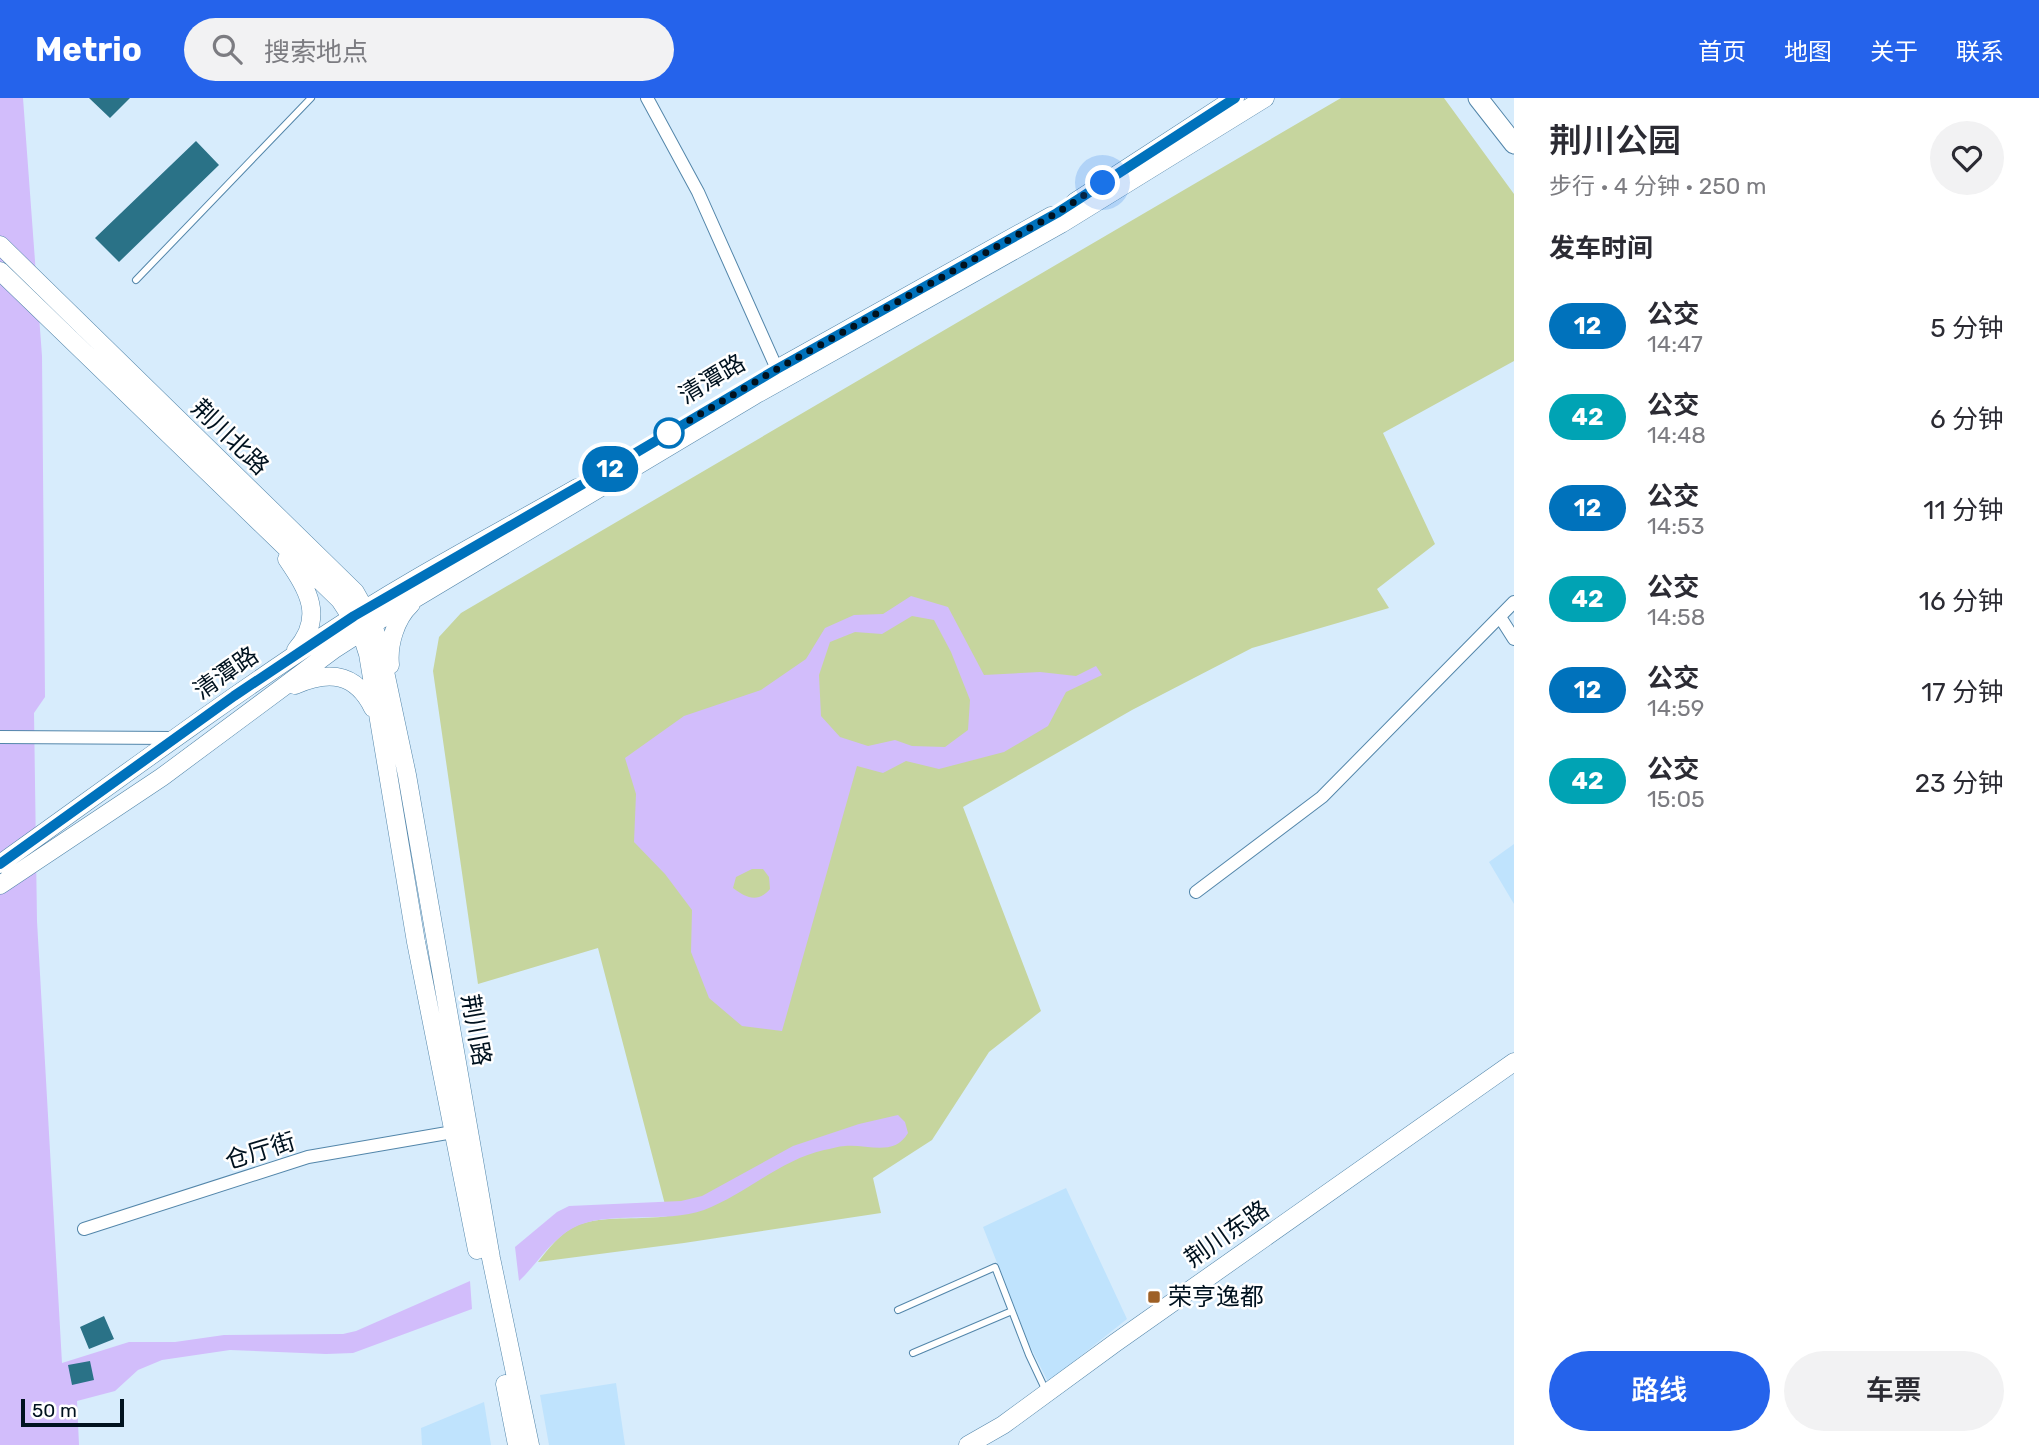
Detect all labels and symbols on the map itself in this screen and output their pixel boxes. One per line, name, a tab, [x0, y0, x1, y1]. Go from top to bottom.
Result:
your location	[1085, 165, 1120, 200]
street label: 清潭路	[674, 348, 750, 410]
street label: 荆川北路	[186, 394, 274, 480]
unlabelled marker	[654, 418, 684, 448]
line badge: 12	[578, 446, 642, 492]
street label: 清潭路	[188, 641, 264, 705]
street label: 荆川路	[456, 992, 496, 1068]
street label: 仓厅街	[221, 1127, 299, 1175]
street label: 荆川东路	[1180, 1195, 1274, 1273]
place label: 荣亨逸都	[1168, 1283, 1264, 1311]
marker: 荣亨逸都	[1146, 1289, 1162, 1305]
scale bar	[21, 1396, 124, 1428]

